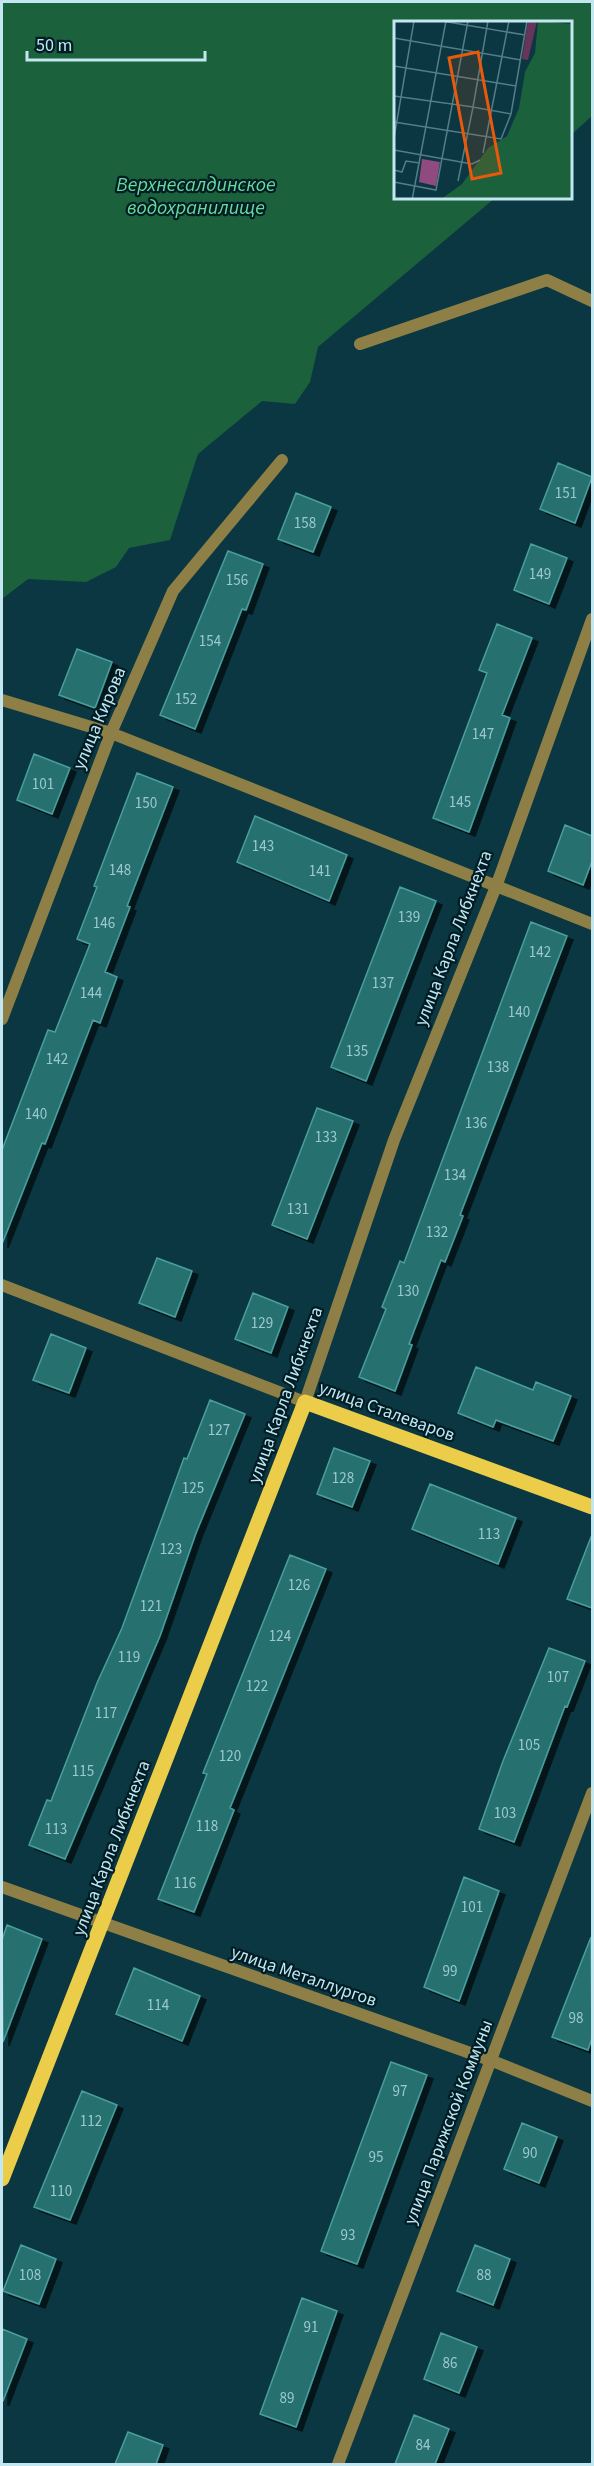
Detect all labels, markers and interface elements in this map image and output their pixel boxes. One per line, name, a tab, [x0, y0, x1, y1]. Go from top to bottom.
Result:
inset map	[394, 21, 573, 200]
scale bar	[27, 24, 206, 62]
text: 50 m	[36, 33, 72, 58]
water label: Верхнесалдинское водохранилище	[116, 171, 276, 222]
house number: 151	[555, 483, 577, 504]
house number: 158	[294, 513, 316, 534]
house number: 149	[529, 564, 551, 585]
house number: 156	[226, 570, 248, 591]
house number: 154	[199, 631, 222, 652]
street label: улица Кирова	[67, 663, 132, 773]
house number: 152	[175, 689, 197, 710]
house number: 147	[472, 724, 494, 745]
house number: 101	[32, 774, 54, 795]
house number: 145	[449, 792, 471, 813]
house number: 150	[135, 793, 157, 814]
house number: 143	[252, 836, 274, 857]
street label: улица Карла Либкнехта	[408, 847, 499, 1030]
house number: 148	[109, 860, 131, 881]
house number: 141	[309, 861, 331, 882]
house number: 139	[398, 907, 420, 928]
house number: 146	[93, 913, 115, 934]
house number: 142	[529, 942, 551, 963]
house number: 137	[372, 973, 394, 994]
house number: 144	[80, 983, 103, 1004]
house number: 140	[508, 1002, 530, 1023]
house number: 135	[346, 1041, 368, 1062]
house number: 142	[46, 1049, 68, 1070]
house number: 138	[487, 1057, 509, 1078]
house number: 140	[25, 1104, 47, 1125]
house number: 136	[465, 1113, 487, 1134]
house number: 133	[315, 1127, 337, 1148]
house number: 134	[444, 1165, 467, 1186]
house number: 131	[287, 1199, 309, 1220]
house number: 132	[426, 1222, 448, 1243]
house number: 130	[397, 1281, 419, 1302]
street label: улица Карла Либкнехта	[242, 1303, 329, 1487]
house number: 129	[251, 1313, 273, 1334]
street label: улица Сталеваров	[315, 1375, 458, 1448]
house number: 127	[208, 1420, 230, 1441]
house number: 128	[332, 1468, 354, 1489]
house number: 125	[182, 1478, 204, 1499]
house number: 113	[478, 1524, 500, 1545]
house number: 123	[160, 1539, 182, 1560]
house number: 126	[288, 1575, 310, 1596]
house number: 121	[140, 1596, 162, 1617]
house number: 124	[269, 1626, 292, 1647]
house number: 119	[118, 1647, 140, 1668]
house number: 107	[547, 1667, 569, 1688]
house number: 122	[246, 1676, 268, 1697]
house number: 117	[95, 1703, 117, 1724]
house number: 105	[518, 1735, 540, 1756]
house number: 120	[219, 1746, 241, 1767]
street label: улица Карла Либкнехта	[66, 1757, 157, 1940]
house number: 115	[72, 1761, 94, 1782]
house number: 103	[494, 1803, 516, 1824]
house number: 118	[196, 1816, 218, 1837]
house number: 113	[45, 1819, 67, 1840]
house number: 116	[174, 1873, 196, 1894]
house number: 101	[461, 1897, 483, 1918]
street label: улица Металлургов	[228, 1940, 380, 2013]
house number: 99	[443, 1961, 457, 1982]
house number: 114	[147, 1995, 170, 2016]
house number: 98	[569, 2008, 583, 2029]
street label: улица Парижской Коммуны	[398, 2016, 499, 2228]
house number: 97	[393, 2081, 407, 2102]
house number: 112	[80, 2111, 102, 2132]
house number: 90	[523, 2143, 537, 2164]
house number: 95	[369, 2147, 383, 2168]
house number: 110	[50, 2181, 72, 2202]
house number: 93	[341, 2225, 355, 2246]
house number: 108	[19, 2265, 41, 2286]
house number: 88	[477, 2265, 491, 2286]
house number: 91	[304, 2317, 318, 2338]
house number: 86	[443, 2353, 457, 2374]
house number: 89	[280, 2388, 294, 2409]
house number: 84	[416, 2435, 431, 2456]

